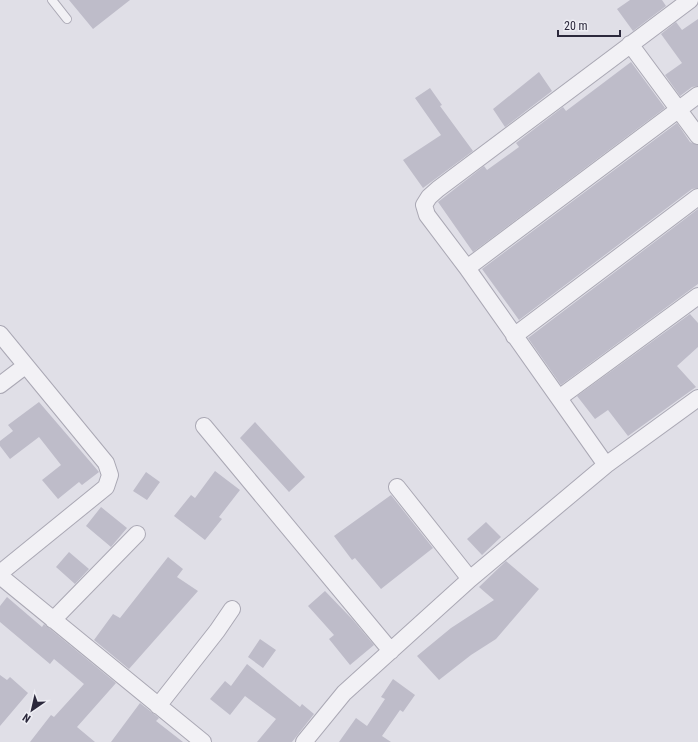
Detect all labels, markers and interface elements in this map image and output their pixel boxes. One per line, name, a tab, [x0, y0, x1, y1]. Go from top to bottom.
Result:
scale bar	[558, 12, 620, 38]
text: 20 m	[564, 19, 588, 33]
north arrow	[12, 690, 52, 730]
text: N	[20, 710, 33, 725]

